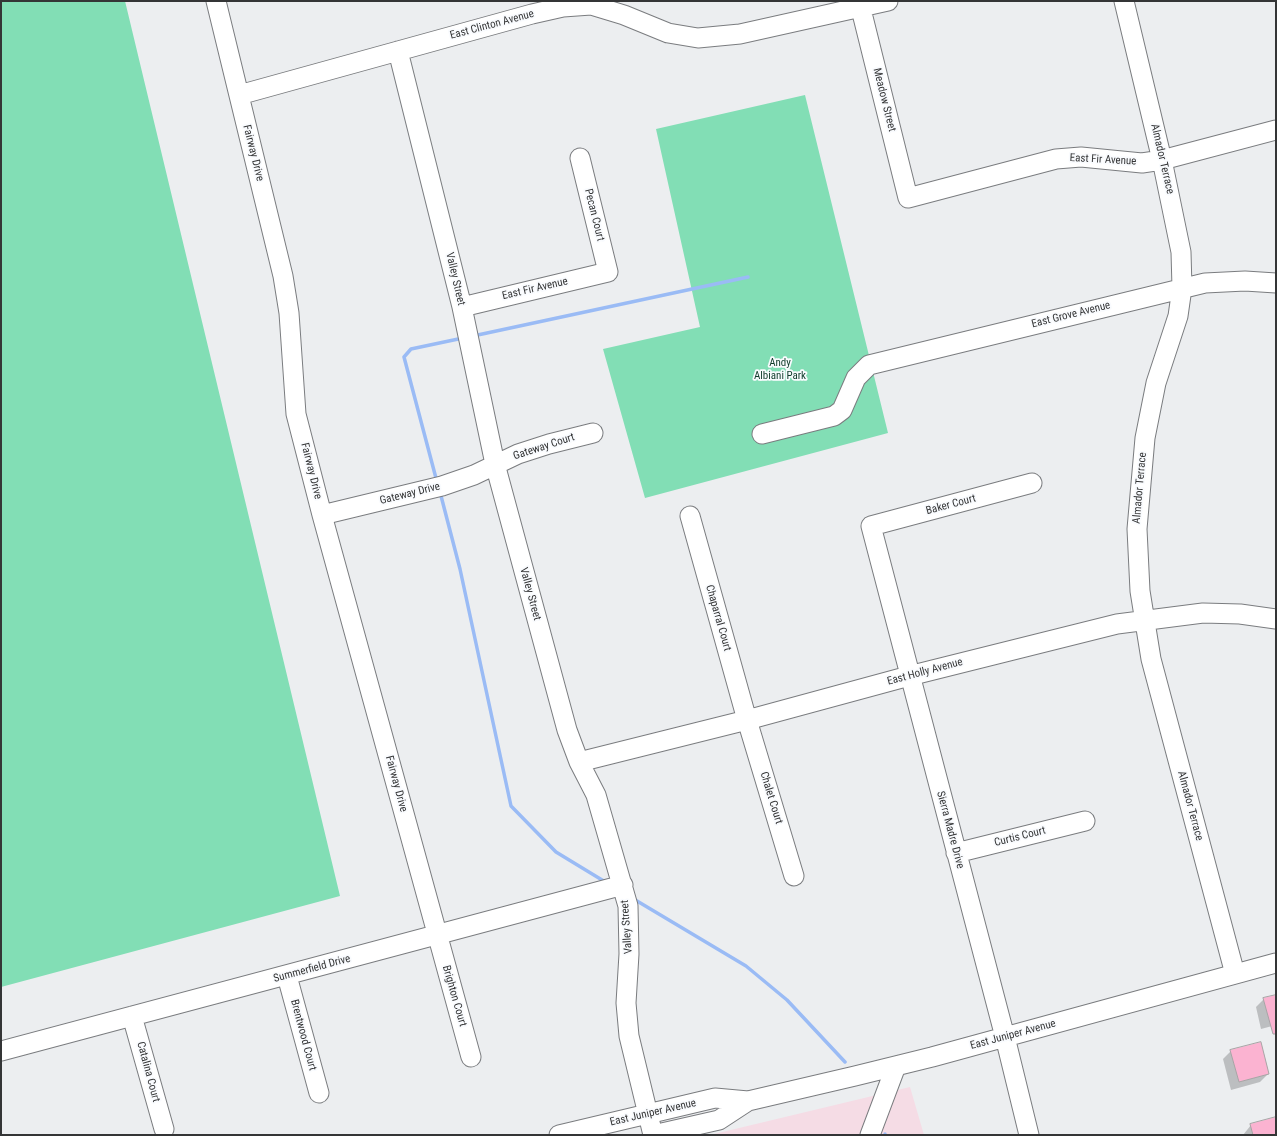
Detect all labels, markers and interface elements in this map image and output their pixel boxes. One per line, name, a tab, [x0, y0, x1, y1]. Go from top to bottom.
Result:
street label: East Clinton Avenue	[449, 7, 535, 43]
street label: Meadow Street	[870, 67, 898, 133]
street label: Fairway Drive	[240, 123, 266, 183]
street label: Almador Terrace	[1148, 123, 1176, 195]
street label: East Fir Avenue	[1069, 152, 1137, 168]
street label: Pecan Court	[581, 188, 607, 242]
street label: Valley Street	[442, 251, 468, 307]
street label: East Fir Avenue	[501, 275, 569, 303]
street label: East Grove Avenue	[1030, 299, 1112, 331]
park label: Andy Albiani Park	[754, 356, 806, 382]
street label: Gateway Court	[512, 431, 576, 463]
street label: Fairway Drive	[298, 441, 324, 501]
street label: Almador Terrace	[1130, 452, 1150, 524]
street label: Gateway Drive	[379, 480, 441, 508]
street label: Baker Court	[925, 492, 977, 518]
street label: Valley Street	[517, 566, 543, 622]
street label: Chaparral Court	[702, 583, 734, 653]
street label: East Holly Avenue	[886, 656, 964, 688]
street label: Fairway Drive	[382, 754, 410, 814]
street label: Chalet Court	[757, 770, 785, 826]
street label: Almador Terrace	[1174, 770, 1206, 842]
street label: Sierra Madre Drive	[933, 790, 967, 870]
street label: Curtis Court	[993, 824, 1047, 850]
street label: Valley Street	[619, 900, 635, 954]
street label: Summerfield Drive	[272, 952, 352, 986]
street label: Brighton Court	[439, 964, 469, 1028]
street label: Brentwood Court	[287, 998, 319, 1072]
street label: East Juniper Avenue	[969, 1017, 1057, 1053]
street label: Catalina Court	[134, 1040, 162, 1104]
street label: East Juniper Avenue	[609, 1097, 697, 1129]

